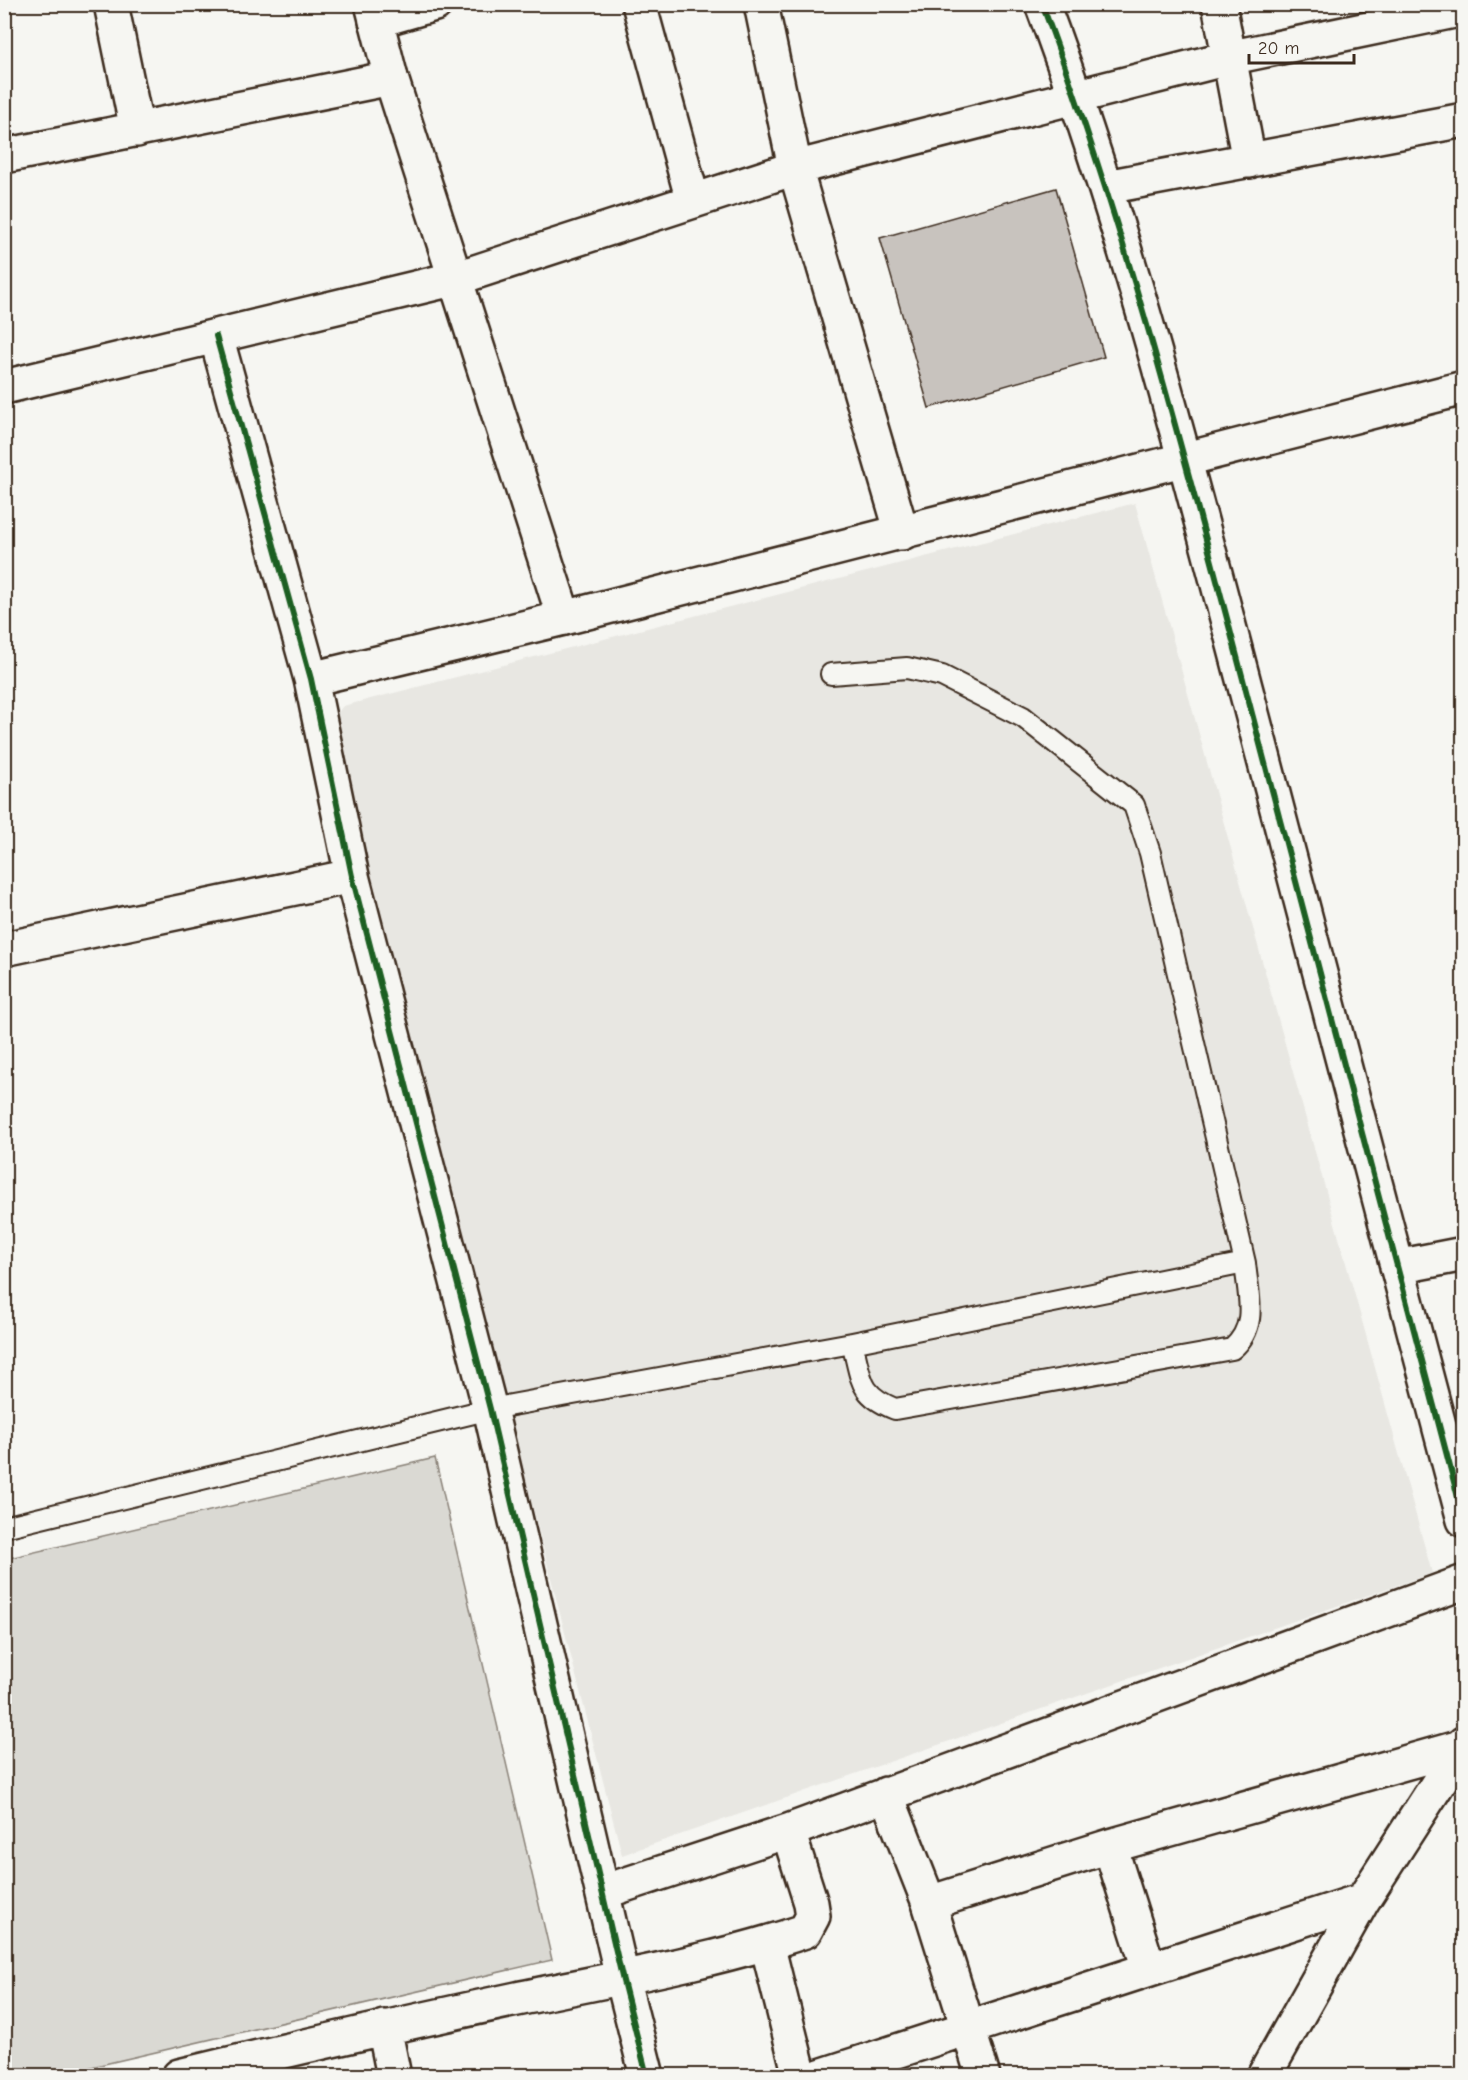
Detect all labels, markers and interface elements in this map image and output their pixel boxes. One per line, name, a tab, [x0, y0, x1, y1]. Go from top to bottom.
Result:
scale bar	[1249, 27, 1354, 65]
text: 20 m	[1258, 38, 1299, 59]

